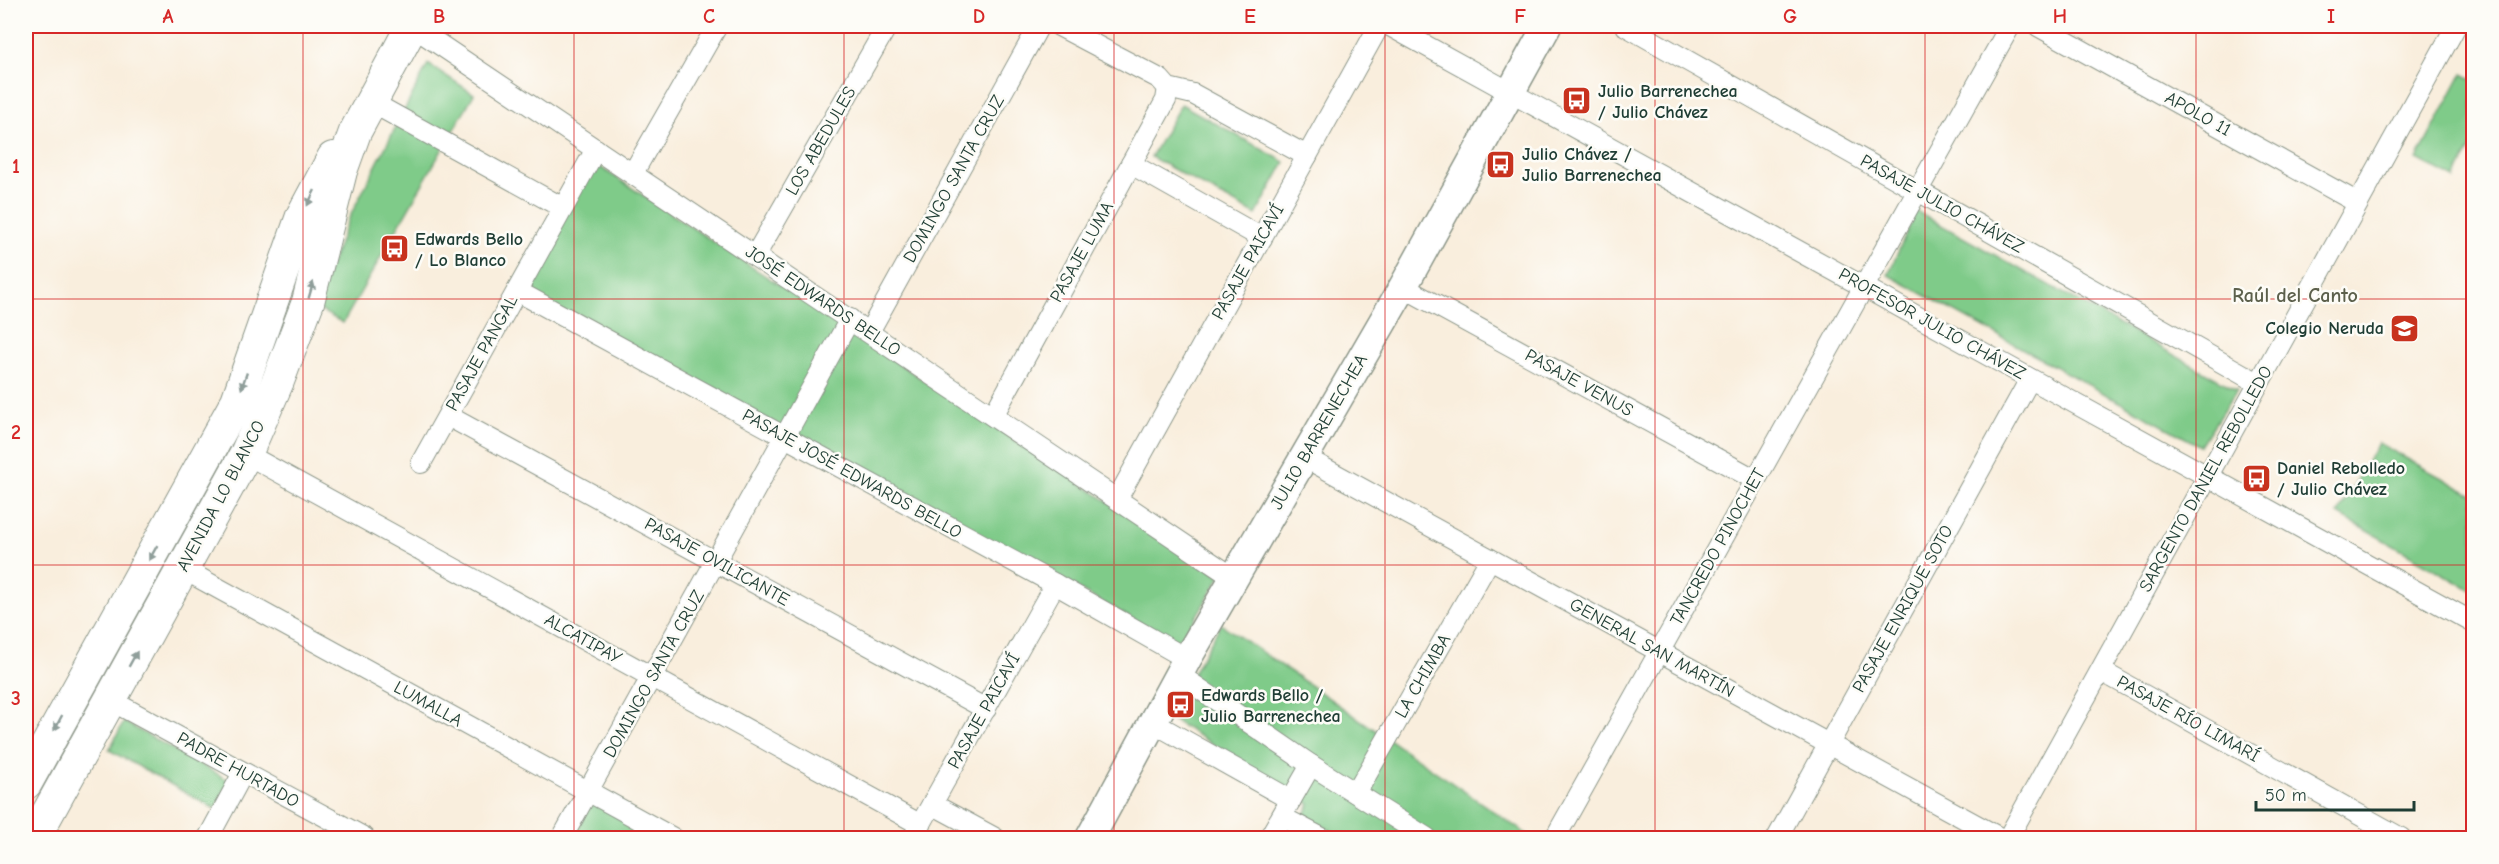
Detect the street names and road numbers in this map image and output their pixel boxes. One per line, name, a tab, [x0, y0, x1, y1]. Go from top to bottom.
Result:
street label: LOS ABEDULES	[781, 83, 861, 199]
street label: APOLO 11	[2161, 87, 2235, 141]
street label: DOMINGO SANTA CRUZ	[899, 91, 1009, 267]
street label: PASAJE JULIO CHÁVEZ	[1857, 149, 2028, 258]
street label: PASAJE LUMA	[1046, 198, 1118, 306]
street label: PASAJE PAICAVÍ	[1207, 200, 1288, 324]
street label: JOSÉ EDWARDS BELLO	[741, 240, 905, 361]
street label: PROFESOR JULIO CHÁVEZ	[1835, 263, 2030, 384]
street label: PASAJE PANGAL	[441, 291, 523, 415]
street label: PASAJE VENUS	[1521, 345, 1637, 421]
street label: JULIO BARRENECHEA	[1266, 351, 1372, 513]
street label: SARGENTO DANIEL REBOLLEDO	[2135, 362, 2277, 596]
street label: PASAJE JOSÉ EDWARDS BELLO	[739, 404, 966, 543]
street label: AVENIDA LO BLANCO	[172, 417, 270, 575]
street label: TANCREDO PINOCHET	[1666, 464, 1770, 629]
street label: PASAJE OVILICANTE	[641, 513, 793, 611]
street label: PASAJE ENRIQUE SOTO	[1848, 522, 1958, 696]
street label: DOMINGO SANTA CRUZ	[599, 586, 709, 762]
street label: GENERAL SAN MARTÍN	[1566, 593, 1739, 702]
street label: ALCATIPAY	[541, 609, 626, 669]
street label: LA CHIMBA	[1391, 630, 1455, 722]
street label: PASAJE PAICAVÍ	[943, 649, 1024, 773]
street label: PASAJE RÍO LIMARÍ	[2113, 670, 2263, 767]
street label: LUMALLA	[390, 677, 466, 731]
street label: PADRE HURTADO	[173, 728, 303, 812]

